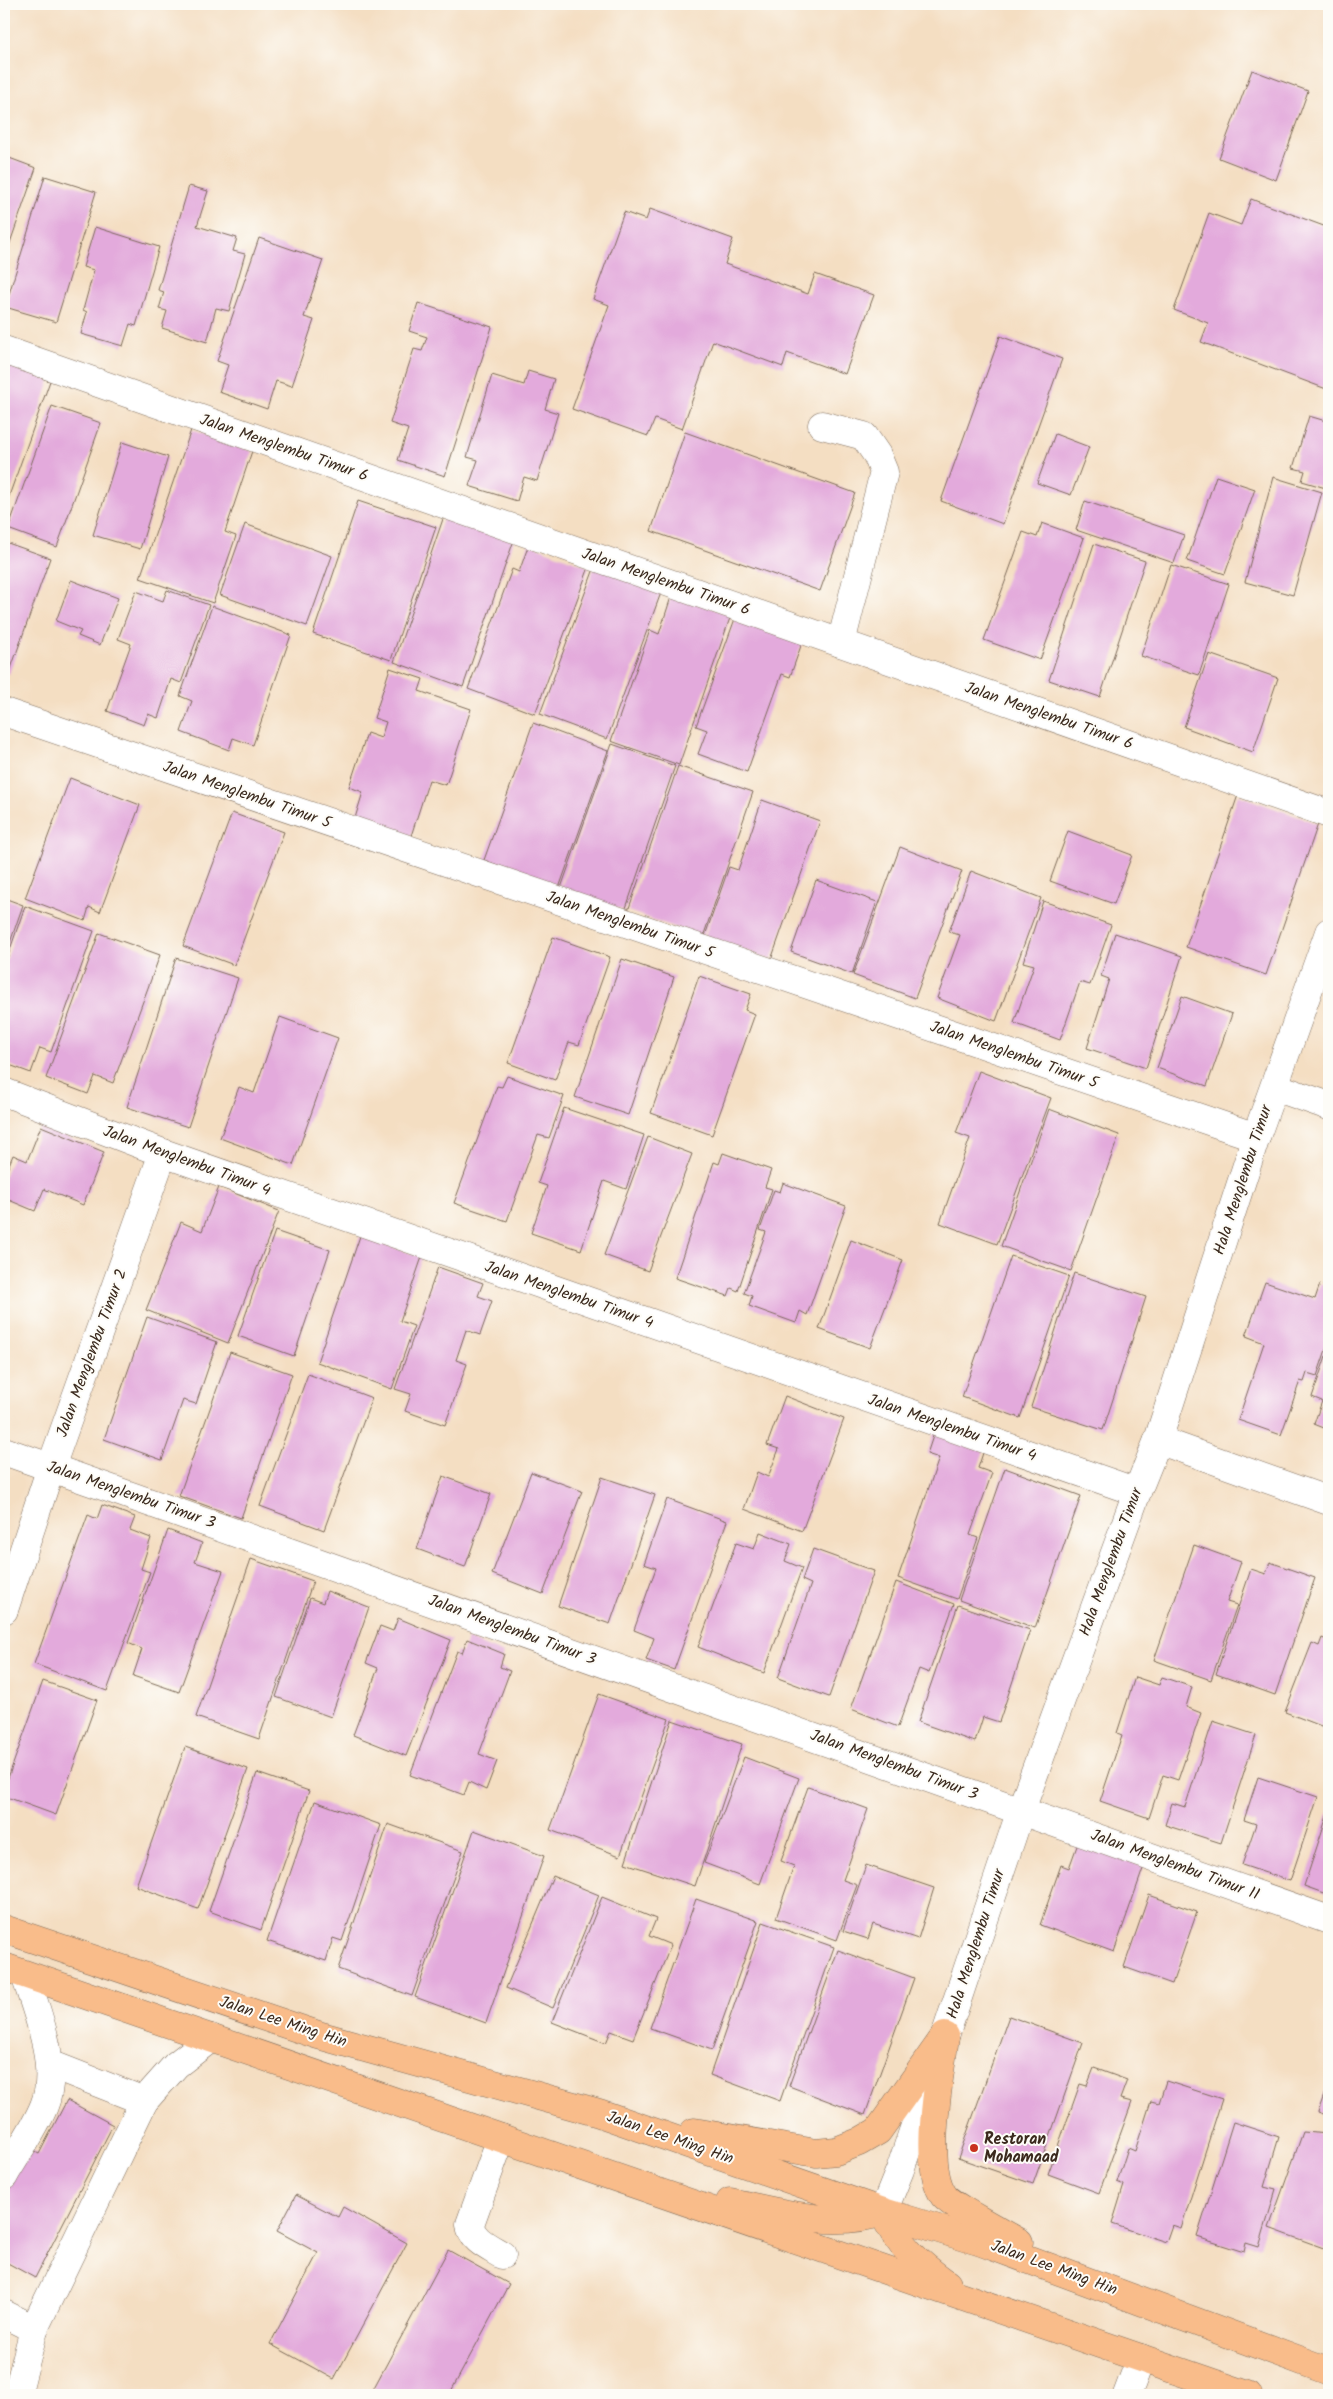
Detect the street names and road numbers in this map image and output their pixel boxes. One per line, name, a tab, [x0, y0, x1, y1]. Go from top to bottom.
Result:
street label: Jalan Menglembu Timur 6	[196, 407, 372, 489]
street label: Jalan Menglembu Timur 6	[578, 541, 754, 623]
street label: Jalan Menglembu Timur 6	[961, 675, 1137, 757]
street label: Jalan Menglembu Timur 5	[159, 754, 336, 836]
street label: Jalan Menglembu Timur 5	[542, 884, 719, 966]
street label: Jalan Menglembu Timur 5	[926, 1014, 1103, 1096]
street label: Hala Menglembu Timur	[1207, 1100, 1280, 1258]
street label: Jalan Menglembu Timur 4	[100, 1119, 275, 1203]
street label: Jalan Menglembu Timur 4	[481, 1254, 657, 1336]
street label: Jalan Menglembu Timur 2	[50, 1265, 134, 1441]
street label: Jalan Menglembu Timur 4	[864, 1387, 1040, 1469]
street label: Jalan Menglembu Timur 3	[43, 1454, 219, 1536]
street label: Hala Menglembu Timur	[1072, 1483, 1150, 1640]
street label: Jalan Menglembu Timur 3	[424, 1588, 600, 1672]
street label: Jalan Menglembu Timur 3	[806, 1723, 982, 1807]
street label: Jalan Menglembu Timur 11	[1087, 1823, 1263, 1907]
street label: Hala Menglembu Timur	[940, 1864, 1013, 2022]
street label: Jalan Lee Ming Hin	[216, 1990, 350, 2054]
street label: Jalan Lee Ming Hin	[603, 2105, 737, 2171]
street label: Jalan Lee Ming Hin	[987, 2234, 1121, 2302]

